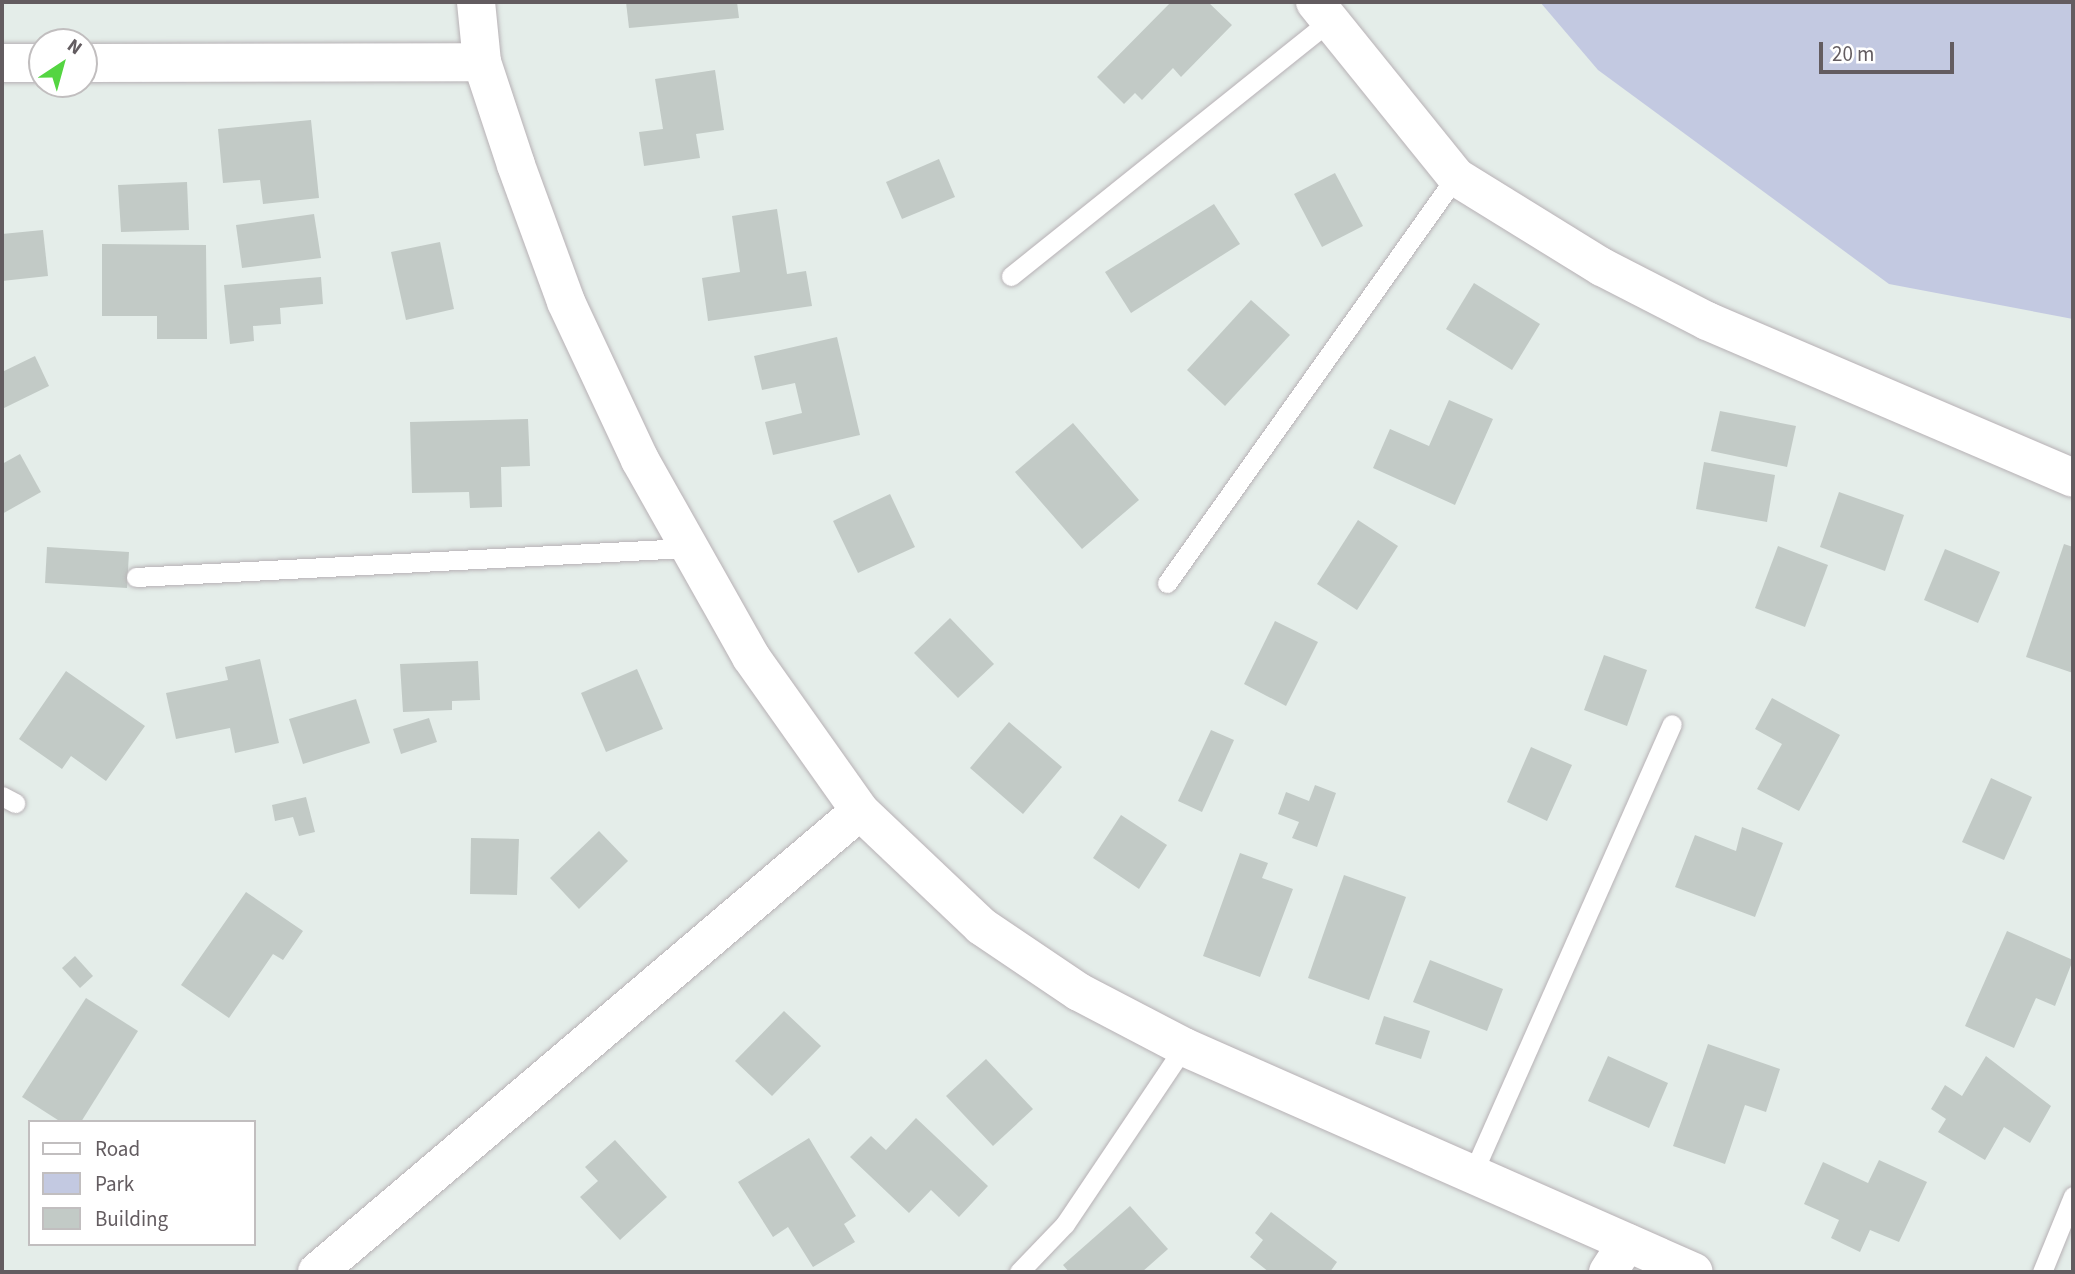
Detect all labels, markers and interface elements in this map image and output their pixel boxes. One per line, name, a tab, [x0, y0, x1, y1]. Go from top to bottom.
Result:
north arrow	[28, 28, 98, 98]
scale bar	[1823, 28, 1958, 72]
text: N	[61, 33, 88, 62]
text: 20 m	[1832, 39, 1874, 69]
legend	[28, 1120, 256, 1246]
text: Road	[95, 1134, 140, 1164]
text: Park	[95, 1169, 134, 1199]
text: Building	[95, 1204, 168, 1234]

